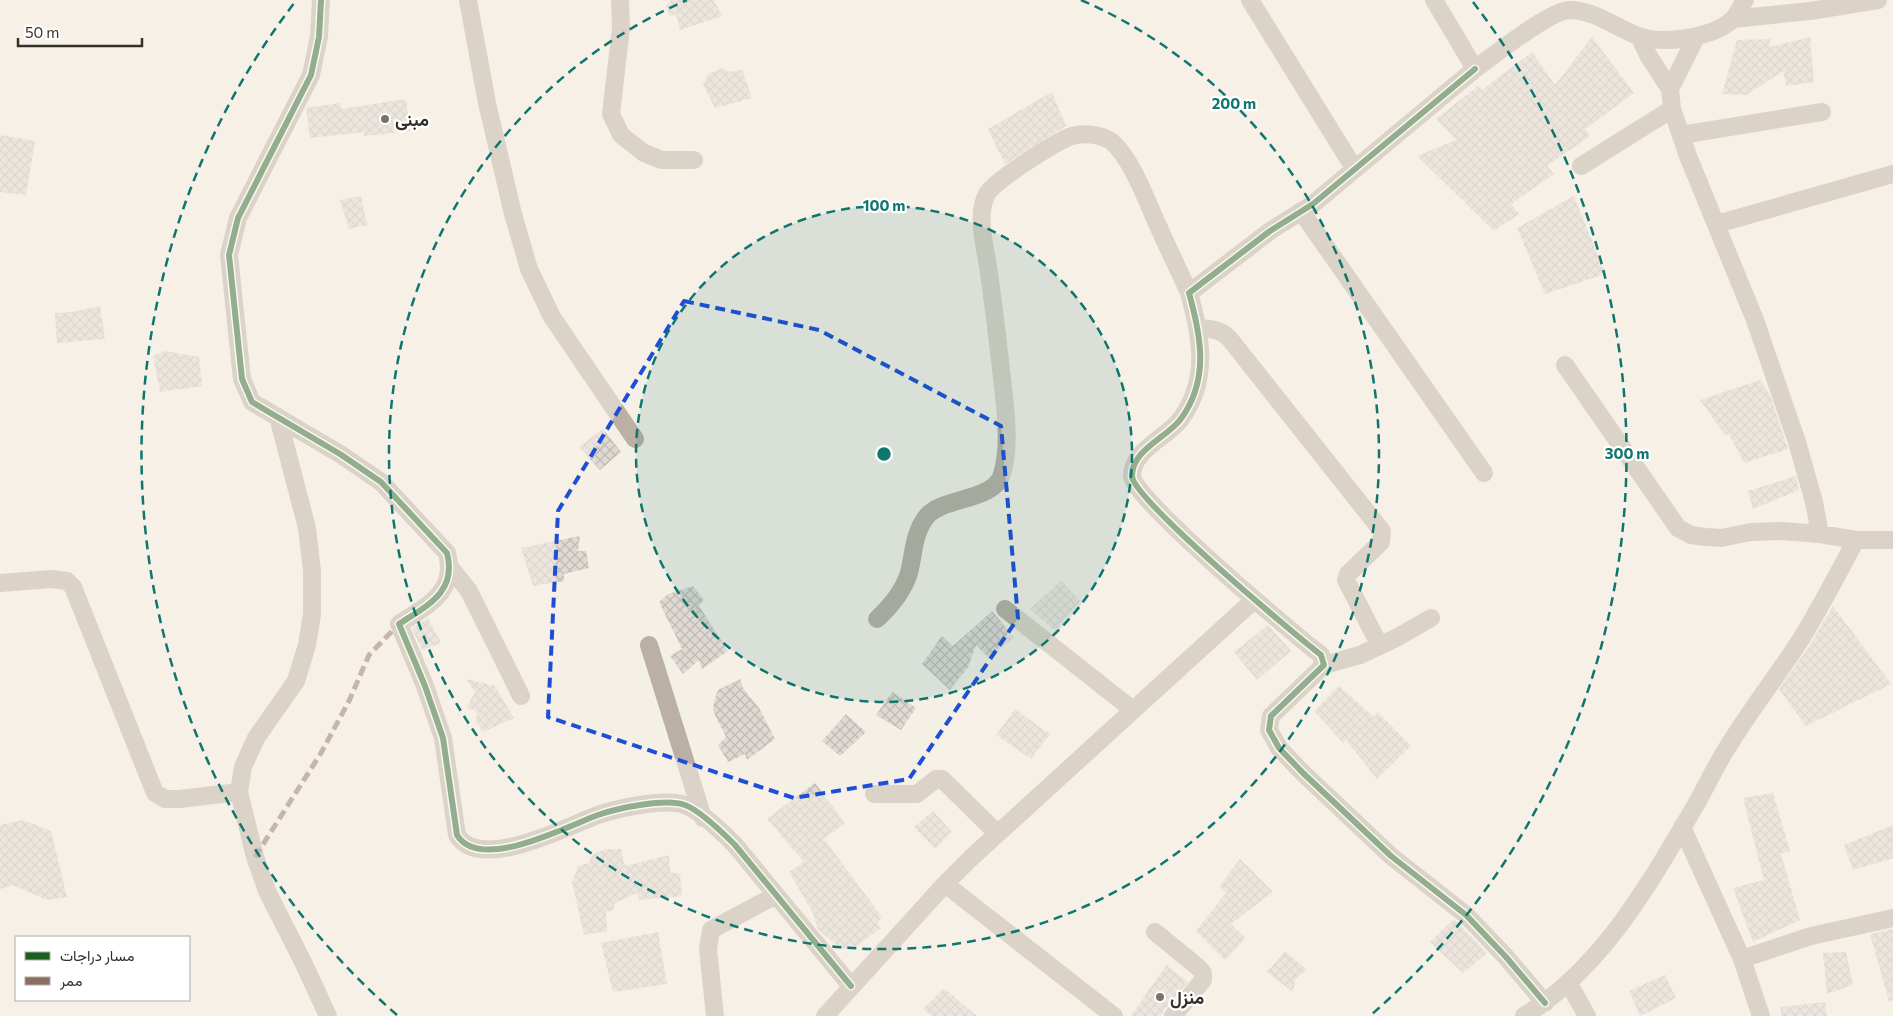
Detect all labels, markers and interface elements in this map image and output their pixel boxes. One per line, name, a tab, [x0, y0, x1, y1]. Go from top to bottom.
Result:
scale bar	[18, 15, 141, 47]
text: 50 m	[25, 23, 59, 41]
text: 200 m	[1212, 94, 1256, 112]
place label: مبنى	[395, 108, 429, 131]
marker: مبنى	[379, 113, 391, 125]
text: 100 m	[863, 196, 905, 214]
text: 300 m	[1605, 444, 1649, 462]
centre of rings	[875, 445, 893, 463]
legend	[15, 936, 190, 1001]
text: مسار دراجات	[60, 946, 134, 965]
text: ممر	[59, 971, 82, 990]
place label: منزل	[1170, 986, 1205, 1009]
marker: منزل	[1154, 991, 1166, 1003]

